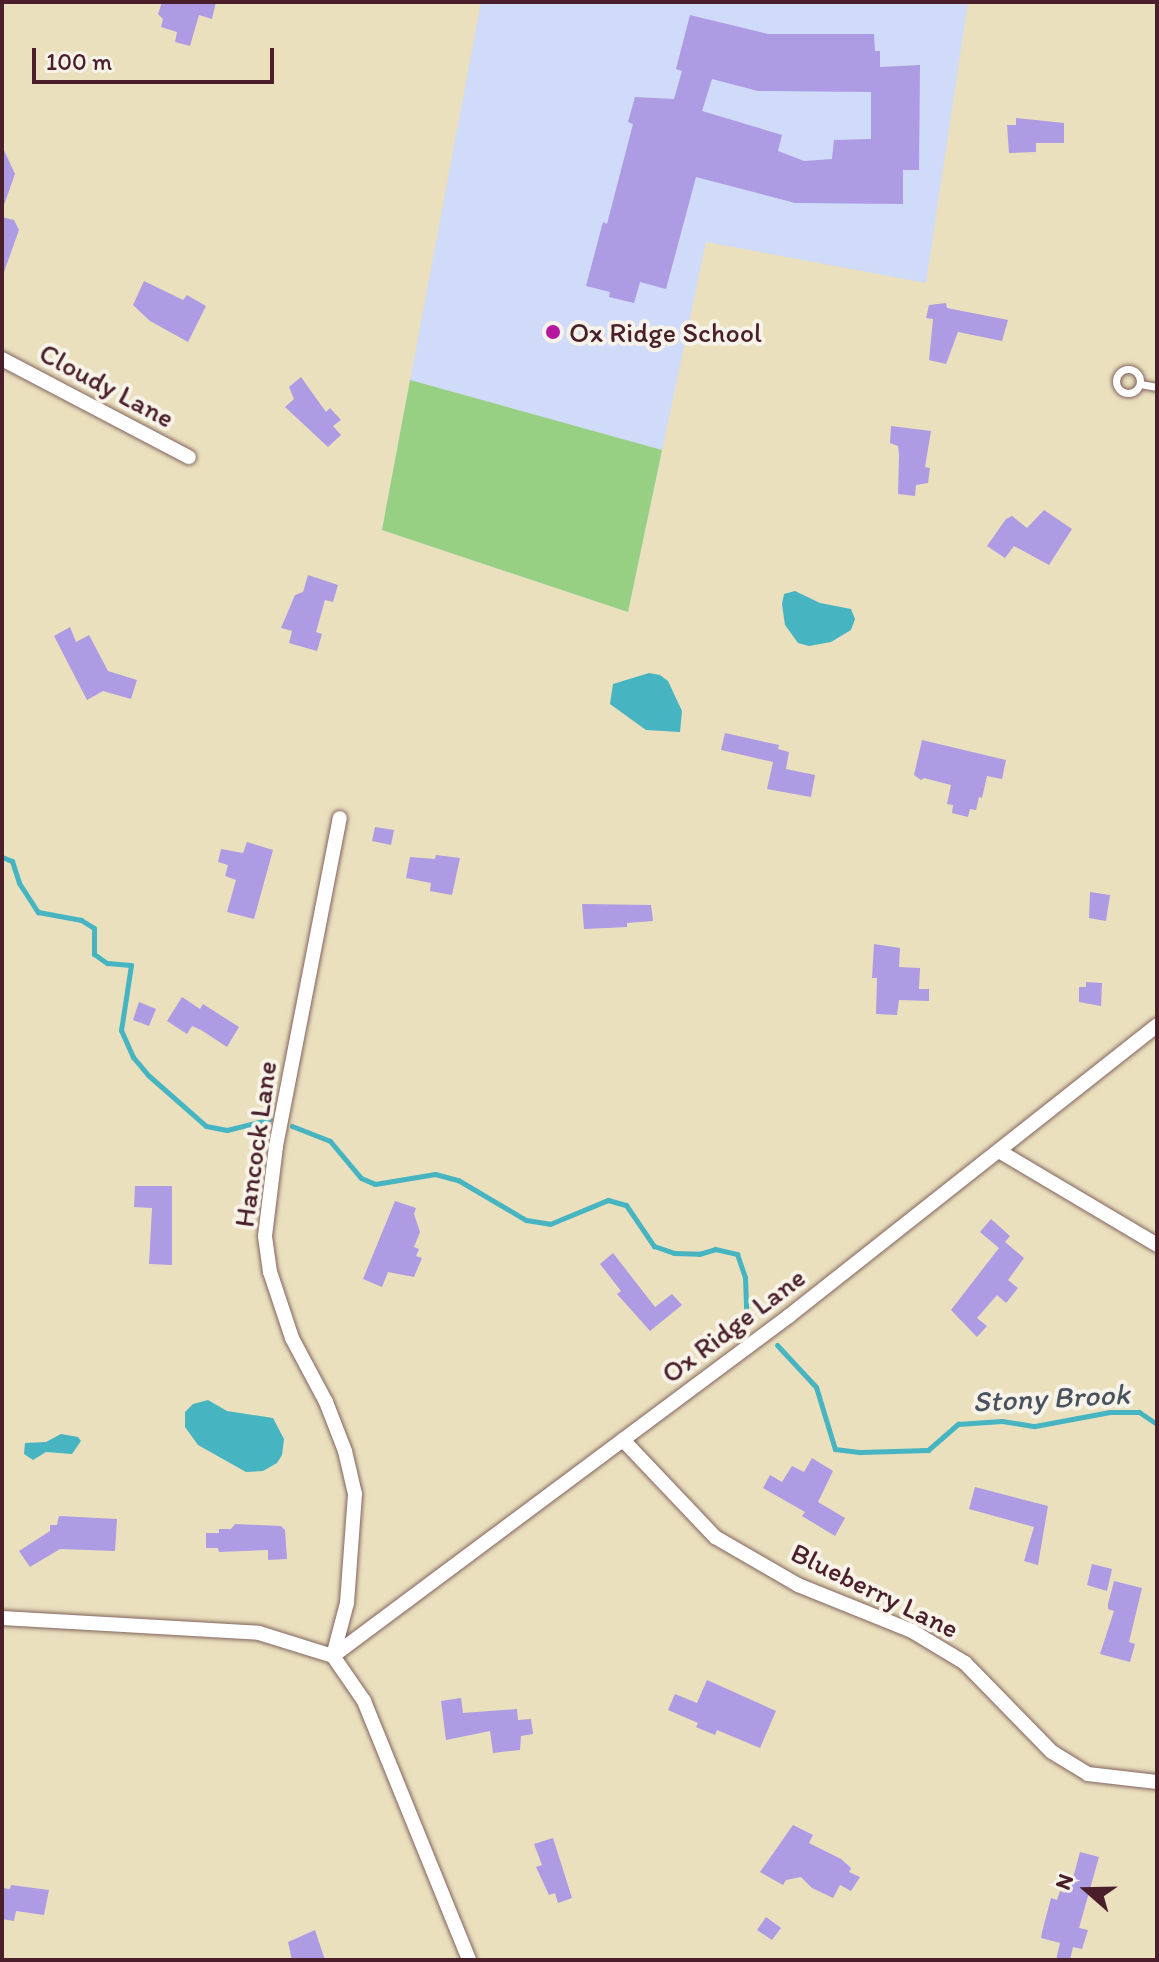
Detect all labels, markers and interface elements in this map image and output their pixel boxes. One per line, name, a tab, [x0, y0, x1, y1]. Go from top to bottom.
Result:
scale bar	[36, 32, 278, 82]
text: 100 m	[46, 47, 112, 76]
place label: Ox Ridge School	[569, 315, 762, 349]
marker: Ox Ridge School	[544, 323, 562, 341]
street label: Cloudy Lane	[34, 335, 180, 435]
street label: Hancock Lane	[227, 1058, 283, 1230]
street label: Ox Ridge Lane	[654, 1260, 812, 1390]
water label: Stony Brook	[971, 1376, 1131, 1420]
street label: Blueberry Lane	[786, 1535, 964, 1645]
north arrow	[1047, 1850, 1127, 1930]
text: N	[1049, 1870, 1079, 1893]

